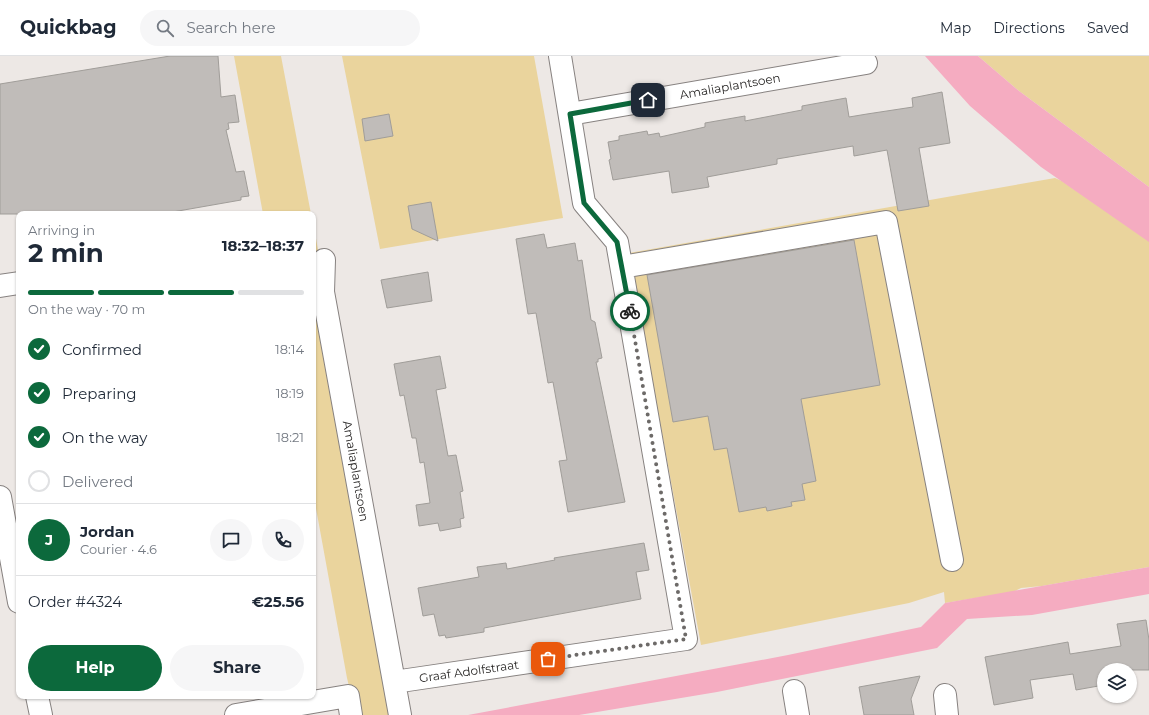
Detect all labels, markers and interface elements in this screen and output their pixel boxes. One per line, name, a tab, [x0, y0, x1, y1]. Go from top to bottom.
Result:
search box	[140, 10, 420, 46]
text: Quickbag	[20, 16, 116, 39]
icon: search	[154, 17, 176, 39]
text: Search here	[186, 18, 276, 37]
text: Map	[940, 19, 971, 37]
text: Directions	[993, 19, 1065, 37]
text: Saved	[1087, 19, 1129, 37]
street label: Amaliaplantsoen	[678, 70, 782, 102]
pin	[631, 83, 665, 117]
icon: home	[637, 89, 659, 111]
text: Arriving in	[28, 222, 95, 238]
text: 18:32–18:37	[222, 236, 304, 255]
text: 2 min	[28, 237, 104, 269]
courier	[610, 291, 650, 331]
icon: bike	[619, 300, 641, 322]
text: On the way · 70 m	[28, 301, 145, 317]
icon: check	[28, 338, 50, 360]
text: Confirmed	[62, 340, 142, 359]
text: 18:14	[275, 341, 304, 357]
icon: check	[28, 382, 50, 404]
text: Preparing	[62, 384, 137, 403]
text: 18:19	[276, 385, 304, 401]
street label: Amaliaplantsoen	[340, 419, 372, 523]
icon: check	[28, 426, 50, 448]
text: On the way	[62, 428, 147, 447]
text: 18:21	[276, 429, 304, 445]
text: Delivered	[62, 472, 134, 491]
button: chat	[210, 519, 252, 561]
button: phone	[262, 519, 304, 561]
text: Jordan	[80, 522, 134, 541]
text: J	[45, 530, 53, 549]
text: Courier · 4.6	[80, 541, 157, 557]
text: Order #4324	[28, 592, 122, 611]
text: €25.56	[252, 592, 304, 611]
pin	[531, 642, 565, 676]
button: Help	[28, 645, 162, 691]
button: Share	[170, 645, 304, 691]
icon: bag	[537, 648, 559, 670]
street label: Graaf Adolfstraat	[418, 657, 520, 685]
map controls	[1097, 663, 1137, 703]
button: layers	[1097, 663, 1137, 703]

